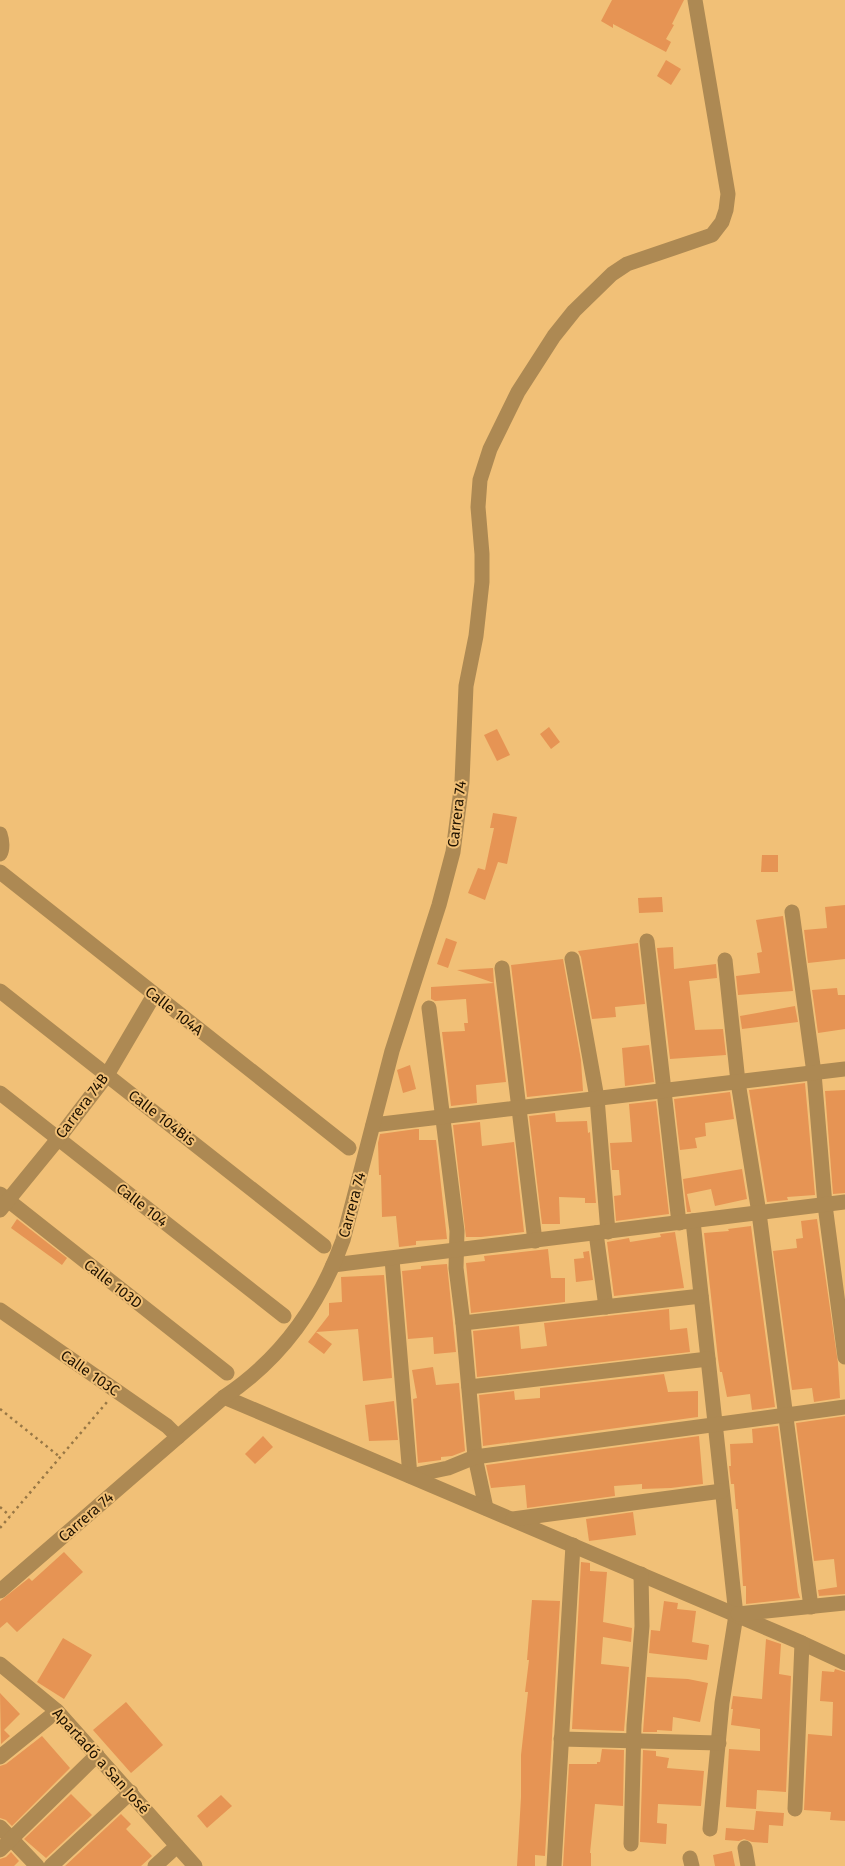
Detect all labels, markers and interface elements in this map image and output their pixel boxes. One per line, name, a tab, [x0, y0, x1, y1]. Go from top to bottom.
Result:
street label: Carrera 74	[444, 780, 470, 848]
street label: Calle 104A	[141, 983, 207, 1039]
street label: Carrera 74B	[52, 1070, 112, 1142]
street label: Calle 104Bis	[125, 1086, 199, 1150]
street label: Carrera 74	[335, 1170, 369, 1240]
street label: Calle 104	[113, 1179, 171, 1231]
street label: Calle 103D	[80, 1256, 146, 1312]
street label: Calle 103C	[57, 1346, 123, 1400]
street label: Carrera 74	[55, 1488, 117, 1546]
street label: Apartadó a San José	[49, 1704, 153, 1818]

